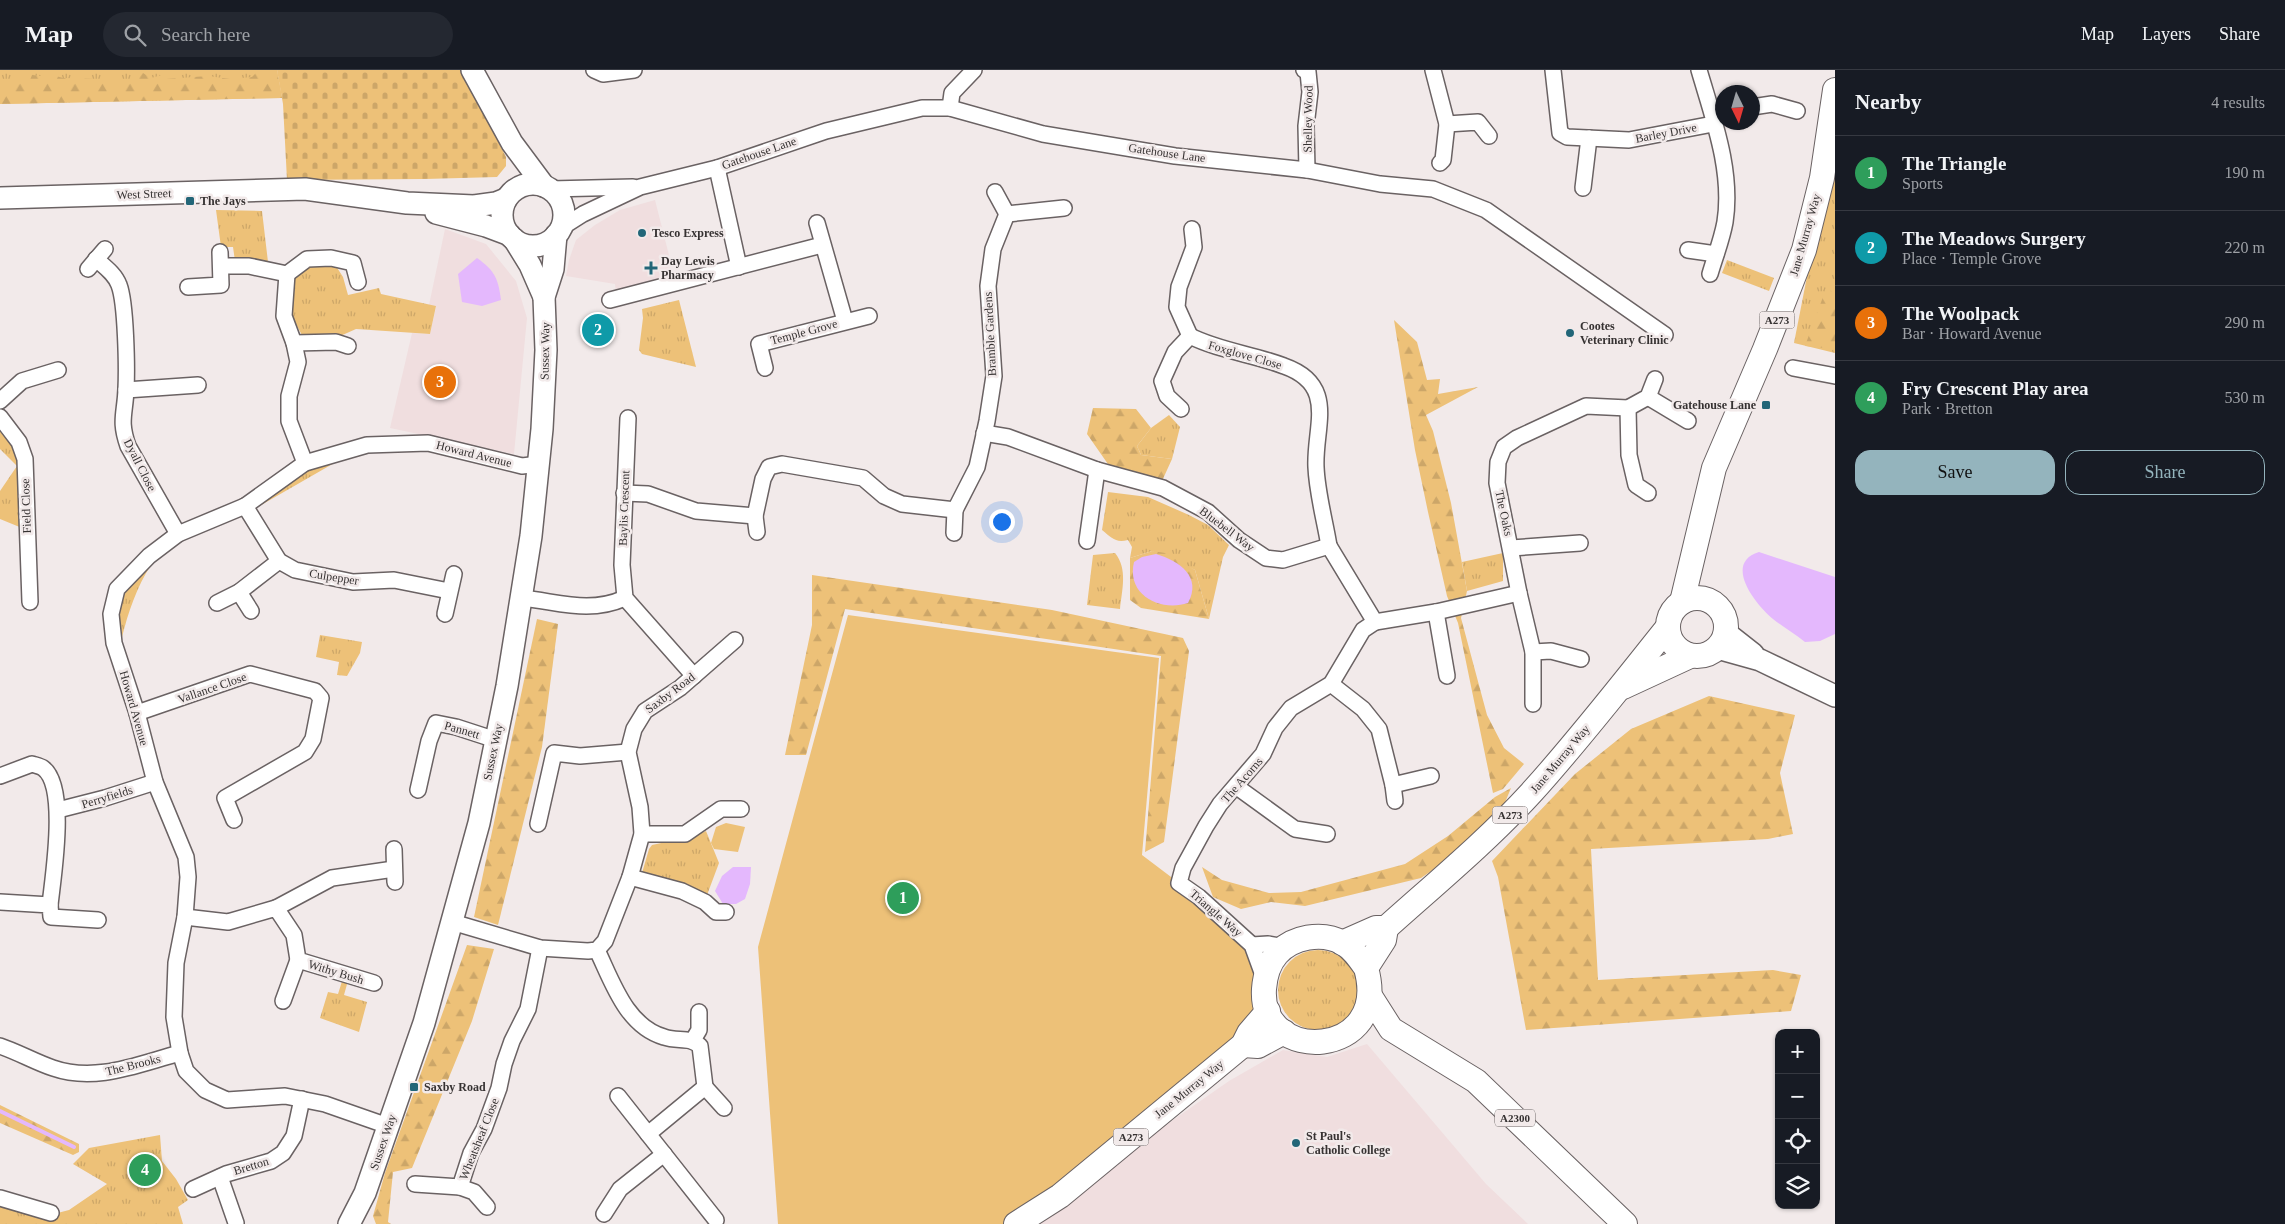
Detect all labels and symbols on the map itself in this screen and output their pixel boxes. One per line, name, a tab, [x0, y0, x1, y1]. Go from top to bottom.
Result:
street label: Shelley Wood	[1300, 85, 1316, 153]
north arrow	[1715, 85, 1760, 130]
street label: Barley Drive	[1634, 120, 1698, 146]
street label: Gatehouse Lane	[720, 134, 798, 172]
street label: Gatehouse Lane	[1128, 141, 1206, 165]
street label: West Street	[116, 186, 172, 202]
street label: Jane Murray Way	[1787, 192, 1823, 278]
place label: The Jays	[200, 194, 246, 208]
marker: The Jays	[184, 195, 196, 207]
place label: Tesco Express	[652, 226, 724, 240]
marker: Tesco Express	[636, 227, 648, 239]
place label: Day Lewis Pharmacy	[661, 254, 715, 282]
marker: Day Lewis Pharmacy	[645, 262, 657, 274]
street label: Bramble Gardens	[981, 291, 999, 376]
pin: 2	[582, 311, 614, 349]
road number: A273	[1760, 312, 1794, 328]
street label: Temple Grove	[769, 316, 839, 348]
place label: Cootes Veterinary Clinic	[1580, 319, 1669, 347]
street label: Sussex Way	[537, 322, 553, 380]
marker: Cootes Veterinary Clinic	[1564, 327, 1576, 339]
street label: Foxglove Close	[1207, 338, 1283, 372]
pin: 3	[424, 363, 456, 401]
place label: Gatehouse Lane	[1673, 398, 1757, 412]
marker: Gatehouse Lane	[1760, 399, 1772, 411]
street label: Dyall Close	[121, 436, 159, 494]
street label: Howard Avenue	[435, 438, 513, 470]
street label: Baylis Crescent	[616, 469, 632, 546]
street label: Field Close	[18, 478, 34, 534]
street label: The Oaks	[1492, 489, 1516, 537]
street label: Bluebell Way	[1197, 504, 1257, 554]
your location	[989, 509, 1015, 535]
street label: Culpepper	[308, 566, 360, 588]
street label: Howard Avenue	[117, 669, 151, 747]
street label: Vallance Close	[176, 670, 248, 706]
street label: Saxby Road	[642, 670, 698, 716]
street label: Pannett	[443, 718, 482, 742]
street label: Sussex Way	[480, 722, 506, 782]
street label: Jane Murray Way	[1527, 722, 1593, 796]
street label: The Acorns	[1218, 754, 1266, 806]
street label: Perryfields	[80, 783, 135, 811]
road number: A273	[1492, 806, 1528, 824]
pin: 1	[887, 879, 919, 917]
street label: Triangle Way	[1187, 886, 1245, 940]
street label: Withy Bush	[307, 957, 365, 987]
street label: The Brooks	[104, 1051, 162, 1079]
street label: Jane Murray Way	[1152, 1057, 1226, 1121]
place label: Saxby Road	[424, 1080, 486, 1094]
marker: Saxby Road	[408, 1081, 420, 1093]
street label: Wheatsheaf Close	[456, 1096, 502, 1182]
road number: A2300	[1495, 1110, 1535, 1126]
street label: Sussex Way	[367, 1112, 399, 1172]
road number: A273	[1114, 1128, 1148, 1146]
place label: St Paul's Catholic College	[1306, 1129, 1391, 1157]
marker: St Paul's Catholic College	[1290, 1137, 1302, 1149]
pin: 4	[129, 1151, 161, 1189]
street label: Bretton	[232, 1154, 270, 1178]

